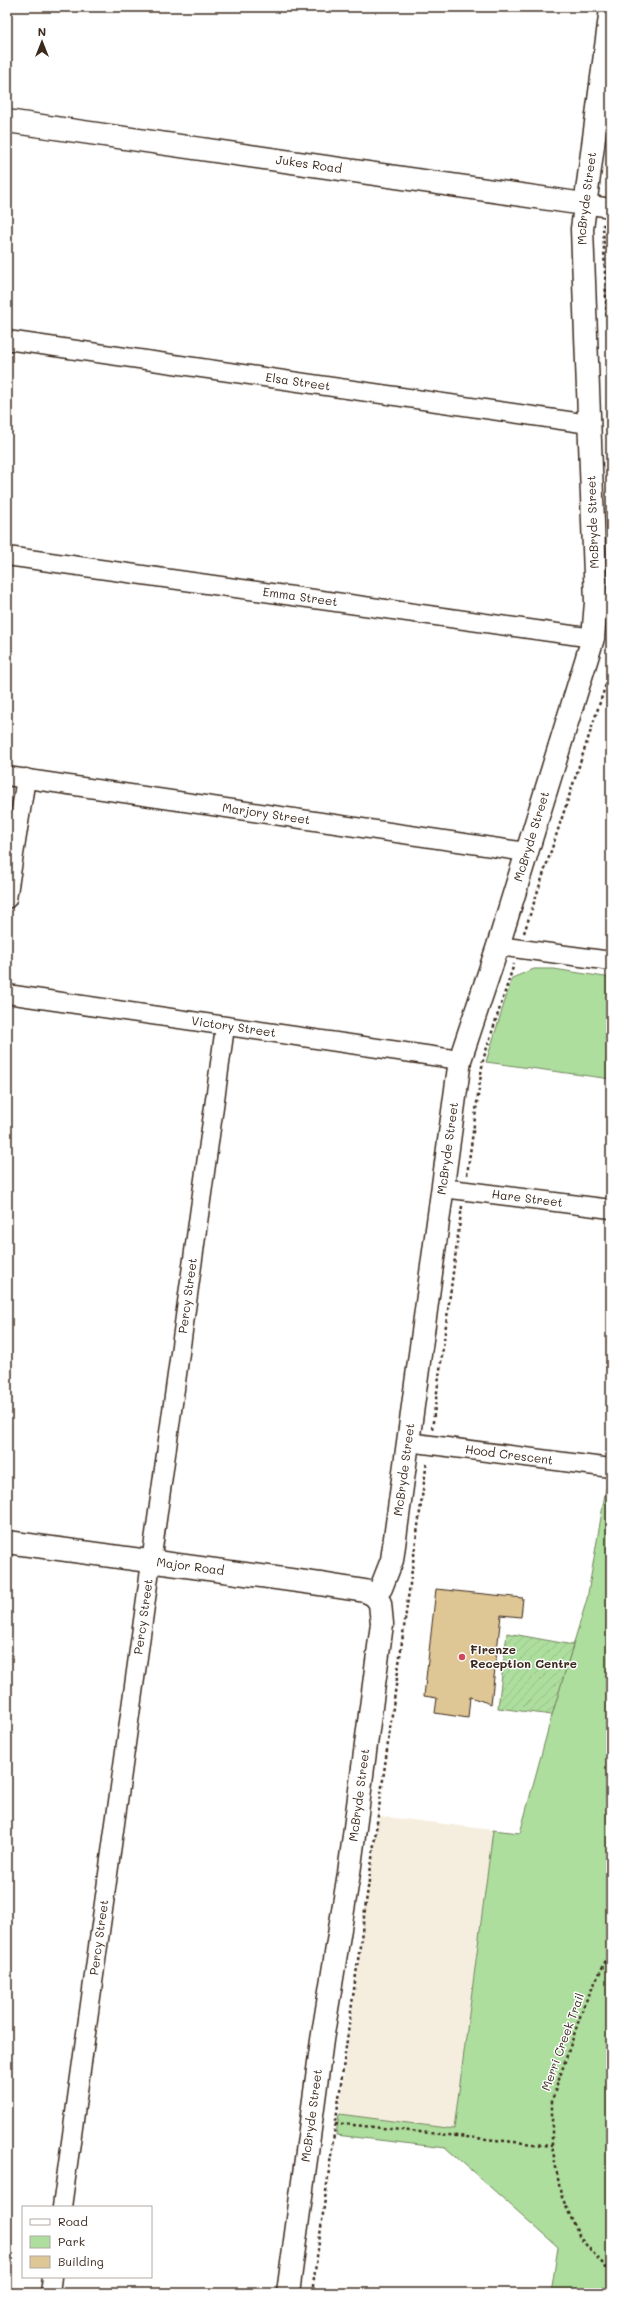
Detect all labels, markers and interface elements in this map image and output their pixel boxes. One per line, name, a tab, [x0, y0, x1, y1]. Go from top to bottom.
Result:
north arrow	[22, 22, 62, 62]
text: N	[38, 24, 46, 39]
street label: Jukes Road	[275, 151, 344, 176]
street label: McBryde Street	[573, 151, 599, 245]
street label: Elsa Street	[265, 368, 332, 394]
street label: McBryde Street	[582, 475, 602, 569]
street label: Emma Street	[262, 583, 339, 609]
street label: McBryde Street	[509, 789, 552, 883]
street label: Marjory Street	[221, 799, 311, 827]
street label: Victory Street	[190, 1012, 277, 1040]
street label: McBryde Street	[433, 1101, 461, 1196]
street label: Hare Street	[491, 1185, 564, 1210]
street label: Percy Street	[174, 1257, 200, 1334]
street label: McBryde Street	[389, 1422, 418, 1517]
street label: Hood Crescent	[464, 1440, 554, 1468]
street label: Major Road	[156, 1553, 226, 1578]
street label: Percy Street	[129, 1578, 156, 1655]
place label: Firenze Reception Centre	[470, 1641, 577, 1671]
marker: Firenze Reception Centre	[457, 1652, 467, 1662]
street label: McBryde Street	[344, 1748, 372, 1842]
street label: Percy Street	[85, 1899, 111, 1976]
street label: Merri Creek Trail	[537, 1990, 587, 2093]
street label: McBryde Street	[297, 2068, 325, 2163]
legend	[22, 2206, 152, 2278]
text: Road	[58, 2213, 88, 2229]
text: Park	[58, 2233, 85, 2249]
text: Building	[58, 2253, 104, 2269]

